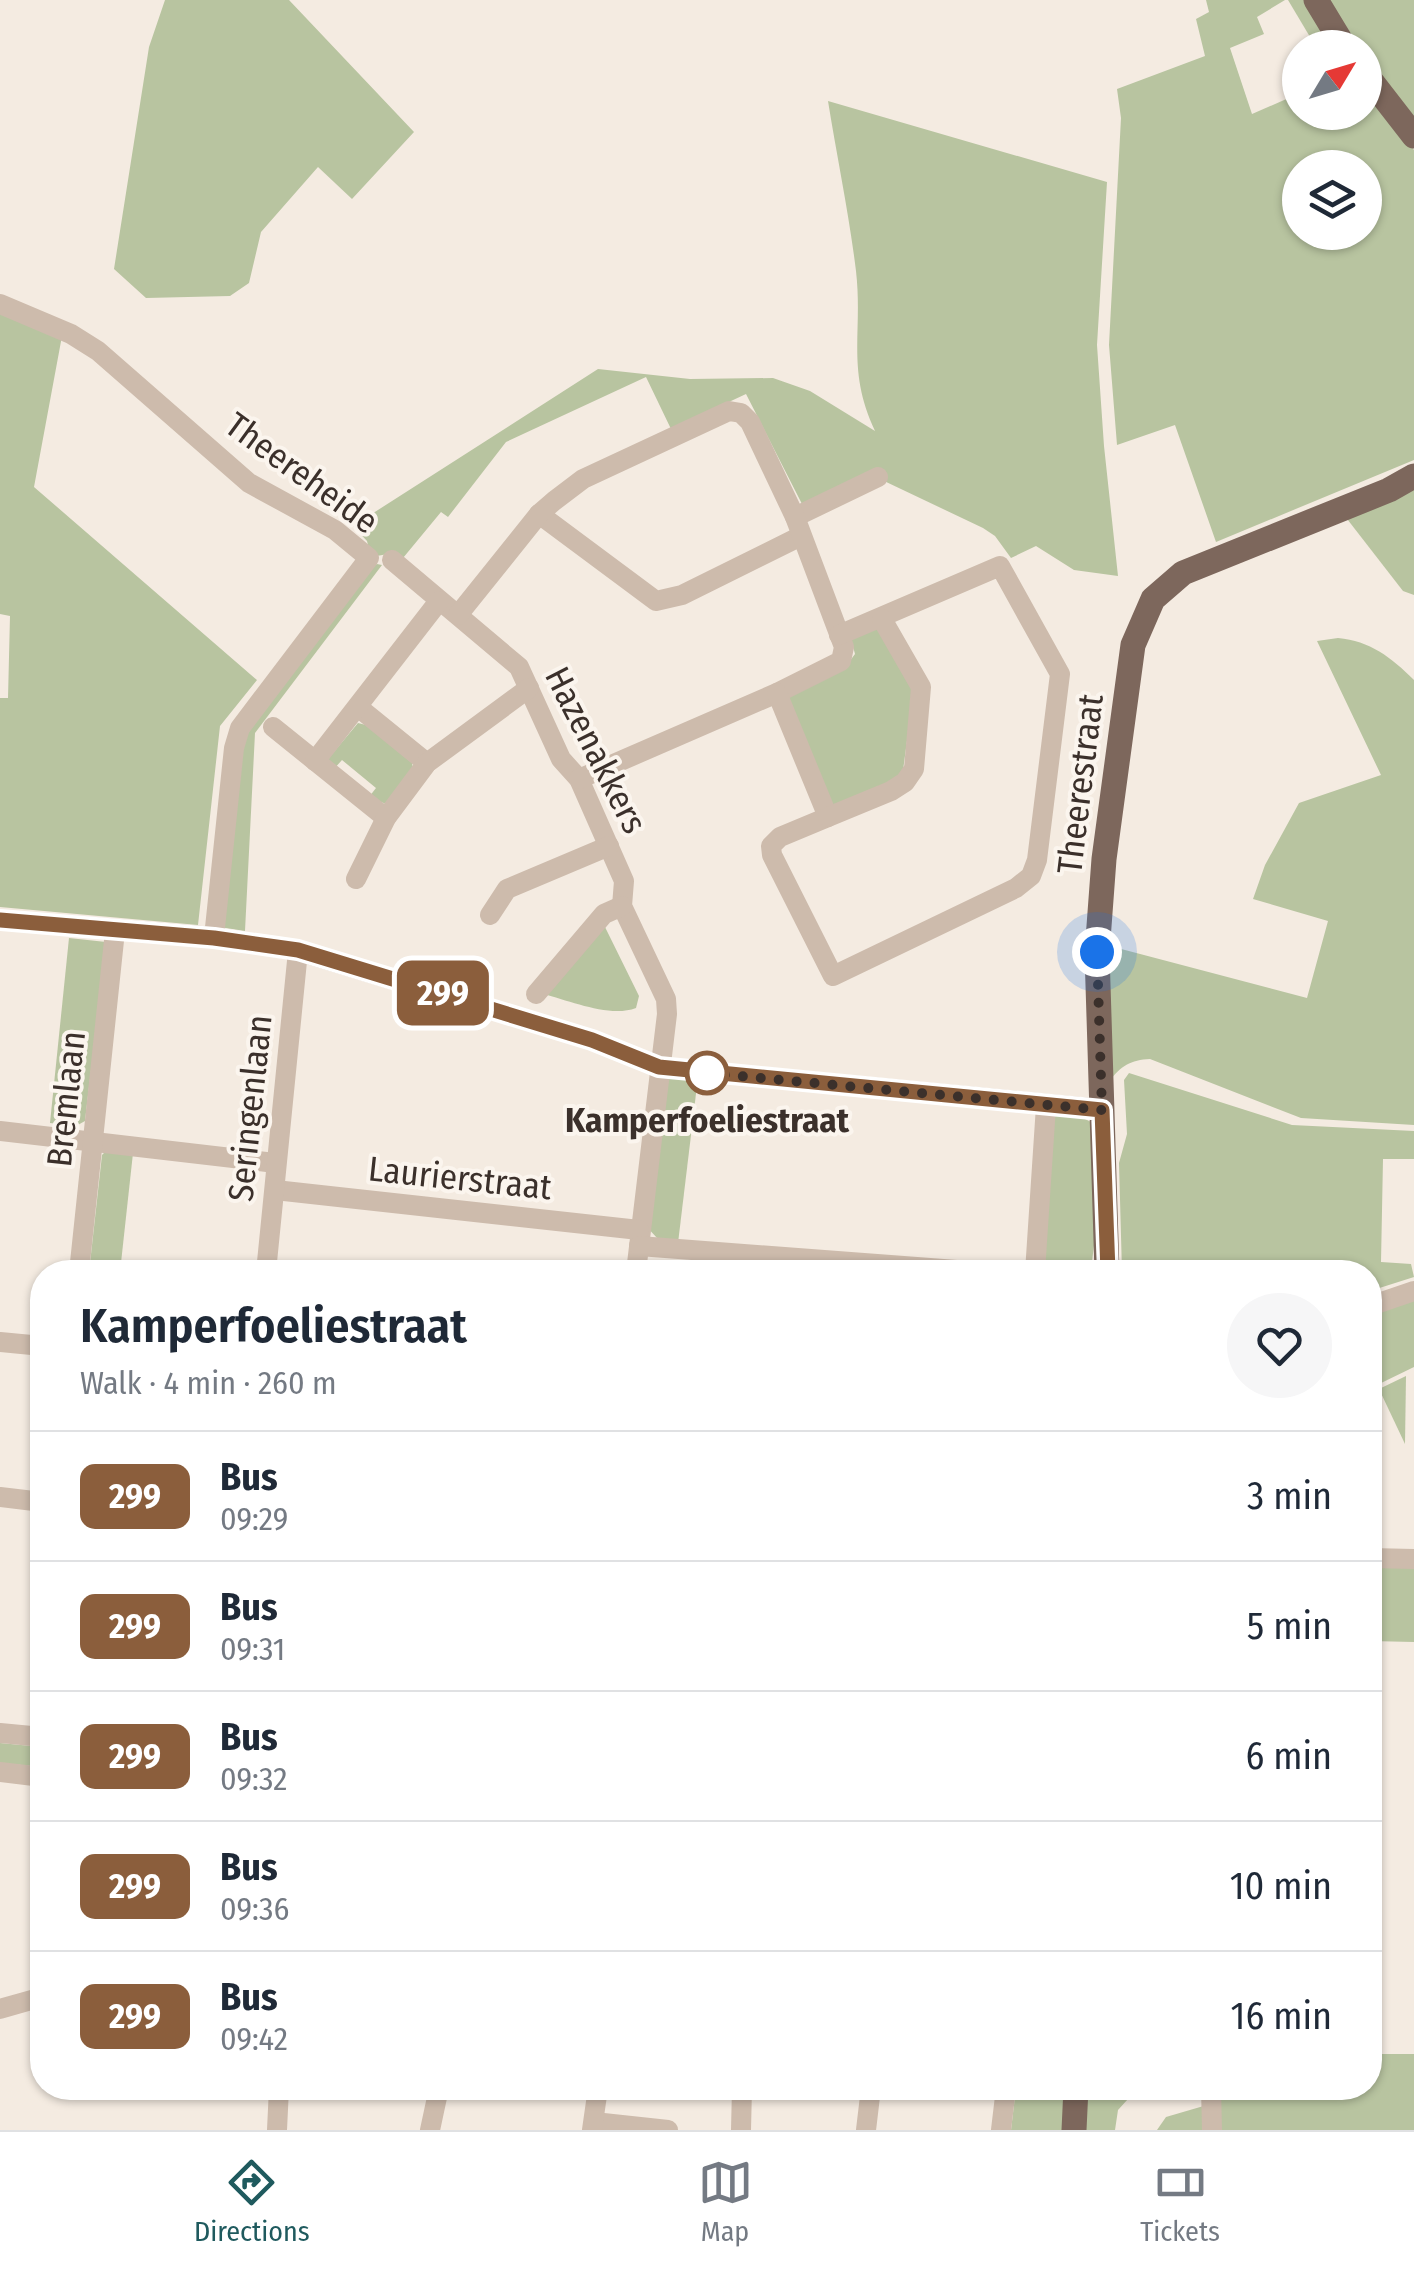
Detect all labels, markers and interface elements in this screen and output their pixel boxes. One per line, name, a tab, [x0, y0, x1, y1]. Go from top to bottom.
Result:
north arrow	[1282, 30, 1382, 130]
map controls	[1282, 30, 1382, 250]
button: layers	[1282, 150, 1382, 250]
street label: Theereheide	[218, 404, 386, 542]
street label: Hazenakkers	[536, 660, 656, 840]
street label: Theerestraat	[1048, 691, 1112, 876]
your location	[1072, 927, 1122, 977]
line badge: 299	[386, 960, 500, 1026]
text: 299	[417, 972, 469, 1014]
street label: Seringenlaan	[219, 1013, 281, 1203]
street label: Bremlaan	[38, 1029, 94, 1169]
marker: Kamperfoeliestraat	[686, 1052, 728, 1094]
place label: Kamperfoeliestraat	[565, 1099, 850, 1141]
street label: Laurierstraat	[366, 1148, 554, 1209]
button: heart	[1227, 1293, 1332, 1398]
text: Kamperfoeliestraat	[80, 1297, 467, 1355]
text: Walk · 4 min · 260 m	[80, 1364, 337, 1402]
text: Bus	[220, 1454, 278, 1500]
text: 3 min	[1247, 1473, 1332, 1519]
text: 299	[109, 1475, 161, 1517]
text: 09:29	[220, 1500, 288, 1538]
text: Bus	[220, 1584, 278, 1630]
text: 5 min	[1247, 1603, 1332, 1649]
text: 299	[109, 1605, 161, 1647]
text: 09:31	[220, 1630, 285, 1668]
text: Bus	[220, 1714, 278, 1760]
text: 6 min	[1245, 1733, 1332, 1779]
text: 299	[109, 1735, 161, 1777]
text: 09:32	[220, 1760, 287, 1798]
text: Bus	[220, 1844, 278, 1890]
text: 10 min	[1230, 1863, 1332, 1909]
text: 299	[109, 1865, 161, 1907]
text: 09:36	[220, 1890, 289, 1928]
text: Bus	[220, 1974, 278, 2020]
text: 16 min	[1231, 1993, 1332, 2039]
text: 299	[109, 1995, 161, 2037]
text: 09:42	[220, 2020, 288, 2058]
tab: Directions	[194, 2155, 310, 2248]
tab: Map	[698, 2155, 753, 2248]
tab: Tickets	[1140, 2155, 1220, 2248]

